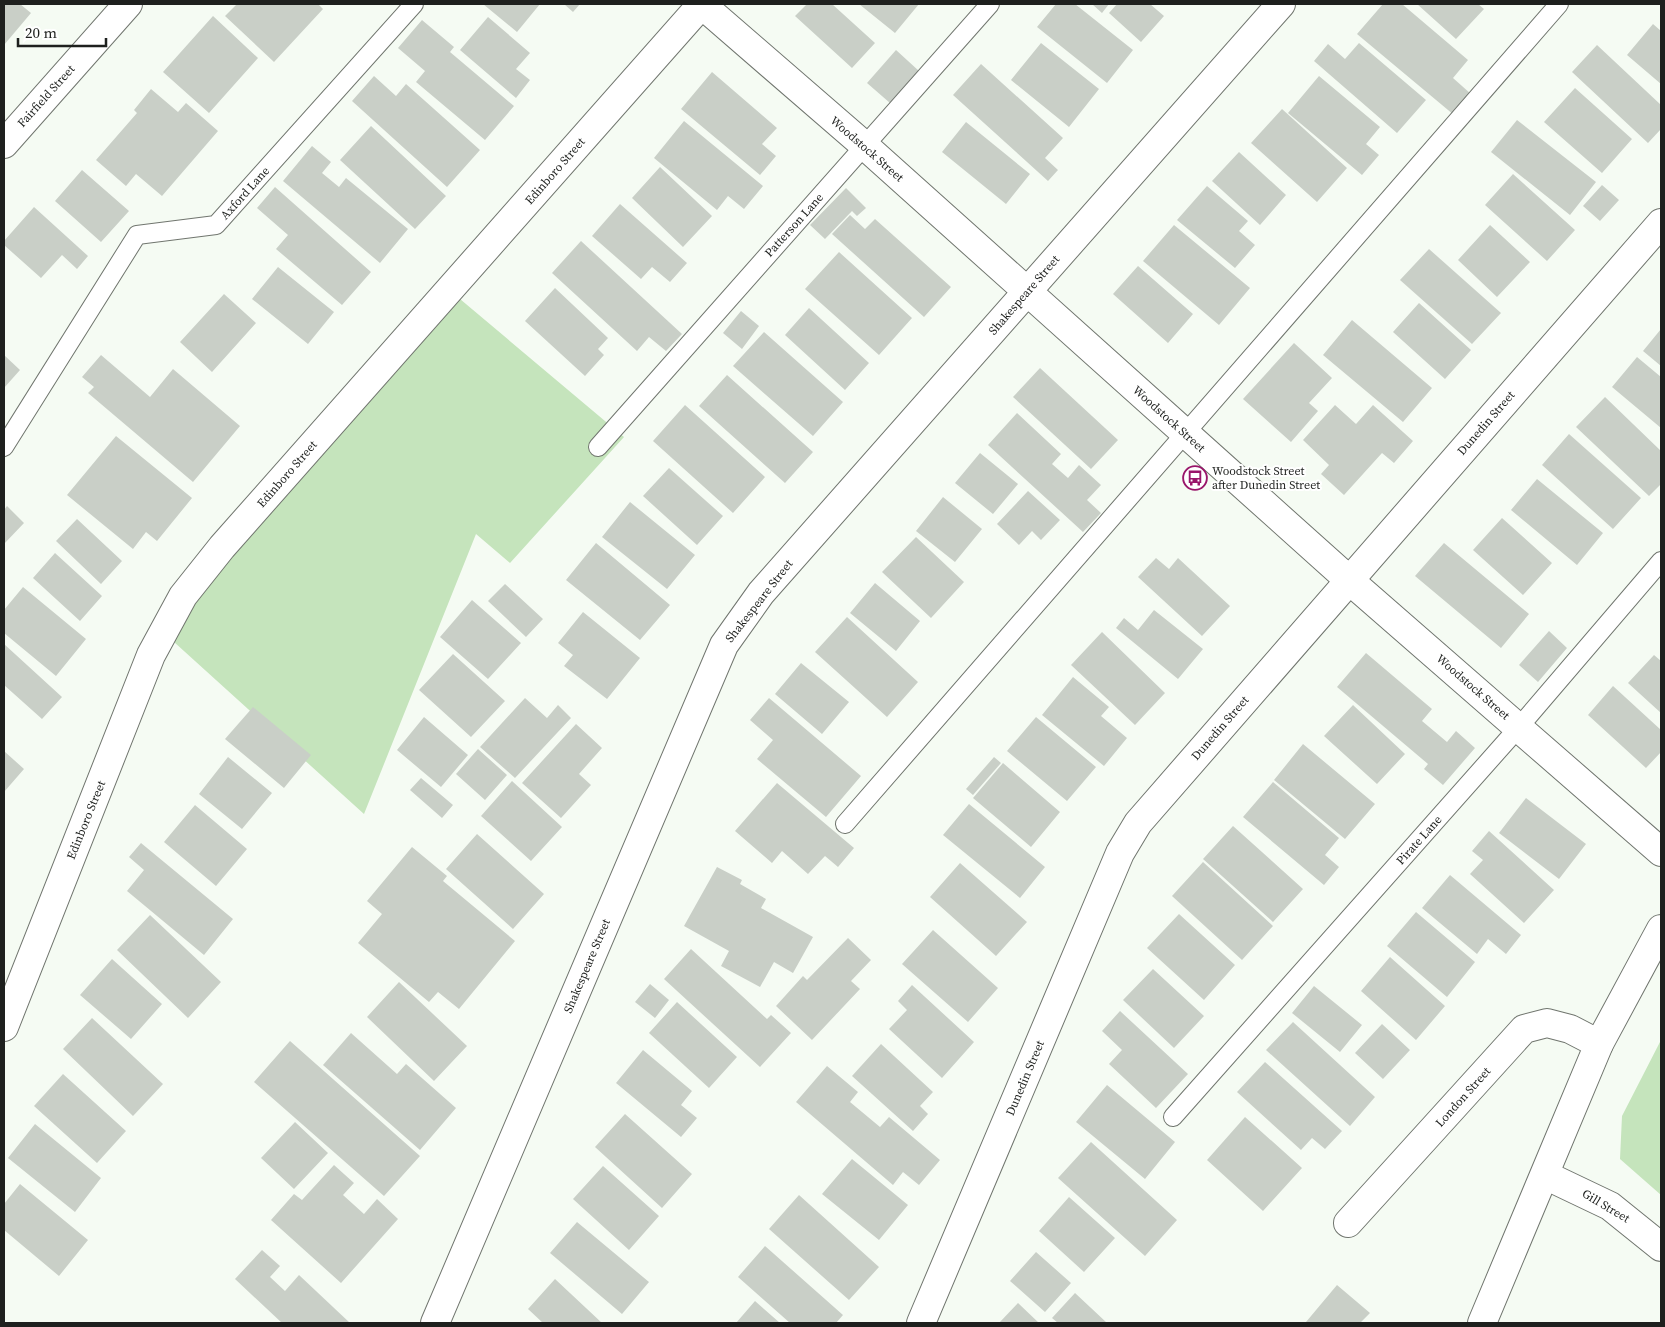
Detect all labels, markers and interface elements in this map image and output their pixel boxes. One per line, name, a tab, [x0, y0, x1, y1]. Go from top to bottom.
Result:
scale bar	[18, 15, 105, 47]
text: 20 m	[25, 22, 57, 43]
street label: Fairfield Street	[14, 61, 78, 131]
street label: Woodstock Street	[827, 113, 907, 185]
street label: Edinboro Street	[521, 134, 589, 208]
street label: Axford Lane	[217, 163, 273, 223]
street label: Patterson Lane	[761, 190, 827, 260]
street label: Shakespeare Street	[985, 252, 1063, 338]
street label: Woodstock Street	[1129, 382, 1209, 456]
street label: Dunedin Street	[1454, 387, 1518, 459]
street label: Edinboro Street	[253, 437, 321, 511]
place label: Woodstock Street after Dunedin Street	[1212, 463, 1320, 493]
bus stop icon: Woodstock Street after Dunedin Street	[1182, 465, 1208, 491]
street label: Shakespeare Street	[722, 556, 796, 646]
street label: Woodstock Street	[1433, 651, 1513, 723]
street label: Dunedin Street	[1188, 692, 1252, 764]
street label: Edinboro Street	[63, 778, 109, 862]
street label: Pirate Lane	[1393, 812, 1445, 868]
street label: Shakespeare Street	[560, 916, 614, 1016]
street label: Dunedin Street	[1002, 1038, 1048, 1118]
street label: London Street	[1432, 1064, 1494, 1130]
street label: Gill Street	[1579, 1186, 1633, 1226]

